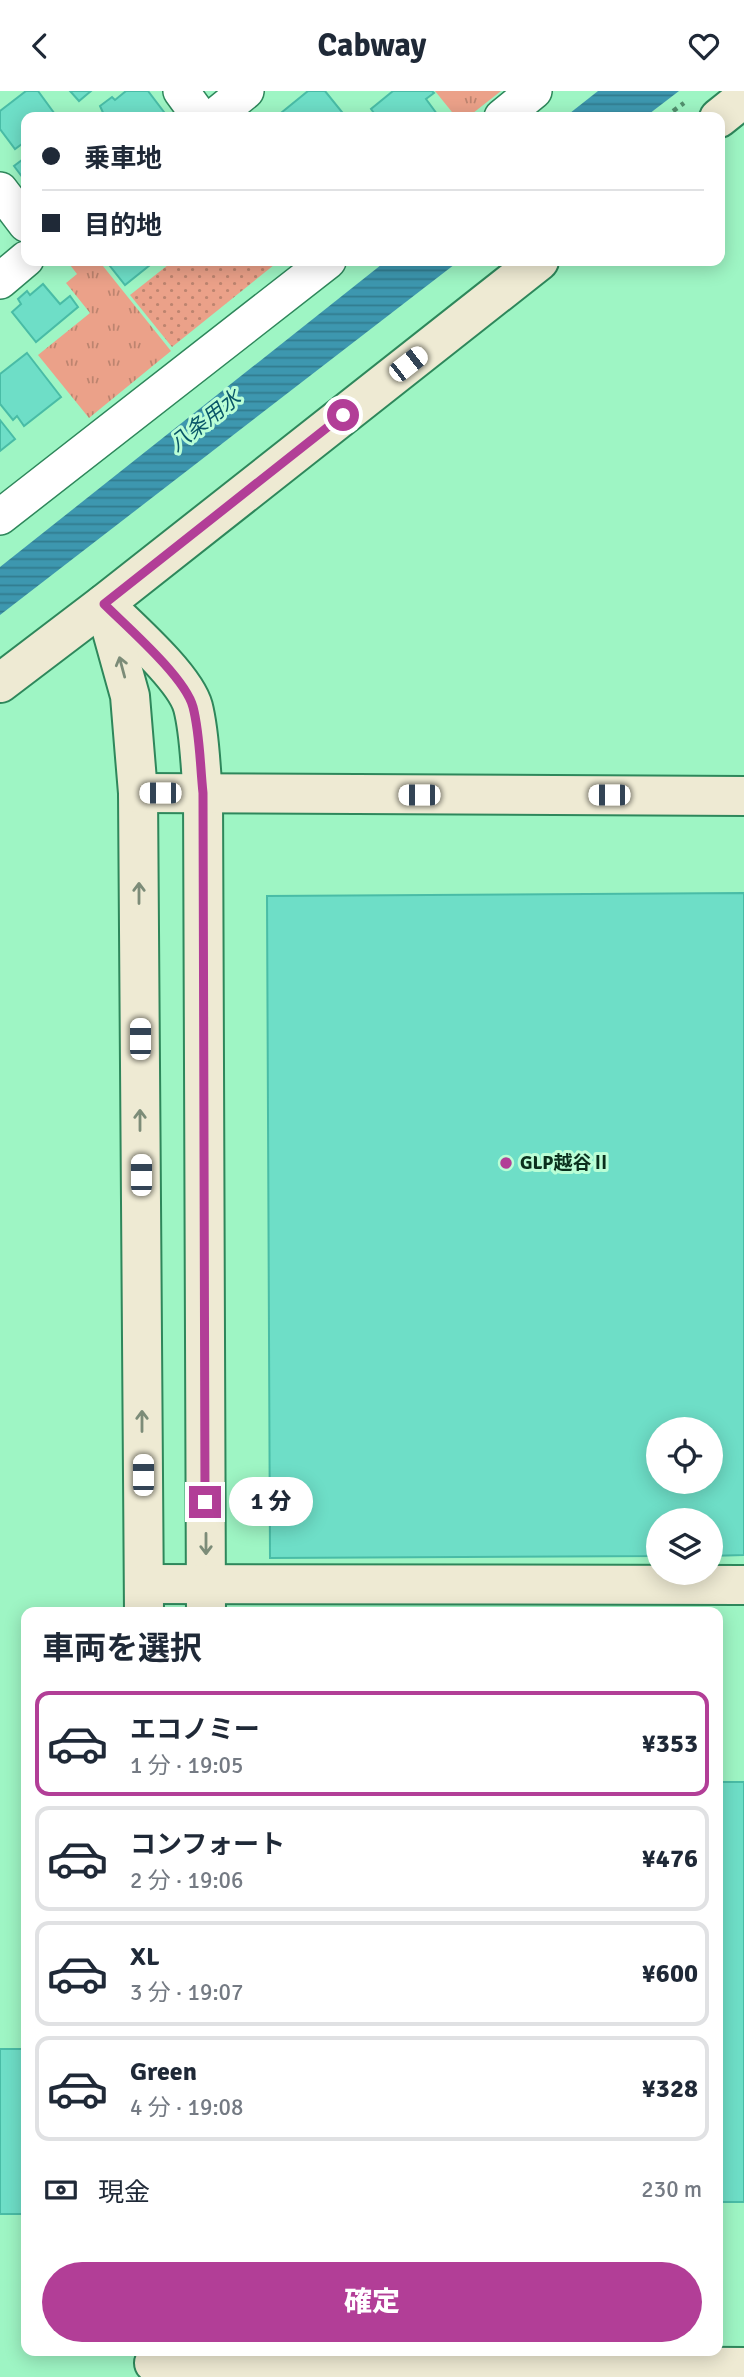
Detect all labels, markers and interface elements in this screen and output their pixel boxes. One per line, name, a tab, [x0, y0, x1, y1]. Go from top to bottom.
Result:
text: Cabway	[318, 26, 426, 65]
icon: back	[21, 27, 59, 65]
icon: heart	[685, 27, 723, 65]
text: 乗車地	[84, 143, 162, 175]
text: 目的地	[84, 210, 162, 242]
car	[385, 343, 432, 385]
water label: 八条用水	[164, 384, 248, 457]
route start	[327, 399, 359, 431]
one-way arrow	[114, 656, 127, 678]
car	[140, 783, 182, 804]
car	[399, 785, 441, 806]
car	[589, 785, 631, 806]
one-way arrow	[132, 881, 146, 904]
car	[130, 1018, 151, 1060]
one-way arrow	[134, 1109, 147, 1132]
place label: GLP越谷Ⅱ	[520, 1151, 611, 1175]
car	[131, 1154, 152, 1196]
marker: GLP越谷Ⅱ	[498, 1155, 514, 1171]
one-way arrow	[136, 1410, 149, 1433]
map controls	[646, 1417, 723, 1585]
button: locate	[646, 1417, 723, 1494]
car	[133, 1454, 154, 1496]
callout: 1 分	[230, 1477, 314, 1527]
route end	[189, 1486, 221, 1518]
text: 1 分	[251, 1487, 291, 1516]
button: layers	[646, 1508, 723, 1585]
one-way arrow	[199, 1533, 213, 1556]
text: 車両を選択	[42, 1629, 202, 1668]
icon: car	[46, 1712, 109, 1775]
text: エコノミー	[130, 1714, 260, 1746]
text: ¥353	[642, 1728, 698, 1760]
text: 1 分 · 19:05	[130, 1751, 243, 1780]
icon: car	[46, 1827, 109, 1890]
text: コンフォート	[130, 1829, 285, 1861]
text: ¥476	[642, 1843, 698, 1875]
text: 2 分 · 19:06	[130, 1866, 243, 1895]
text: XL	[130, 1941, 160, 1973]
icon: car	[46, 1942, 109, 2005]
text: ¥600	[642, 1958, 698, 1990]
text: 3 分 · 19:07	[130, 1978, 243, 2007]
text: Green	[130, 2056, 197, 2088]
icon: car	[46, 2057, 109, 2120]
text: ¥328	[642, 2073, 698, 2105]
text: 4 分 · 19:08	[130, 2093, 243, 2122]
icon: cash	[42, 2171, 80, 2209]
text: 230 m	[641, 2175, 702, 2204]
text: 現金	[98, 2177, 150, 2209]
button: 確定	[42, 2262, 702, 2342]

